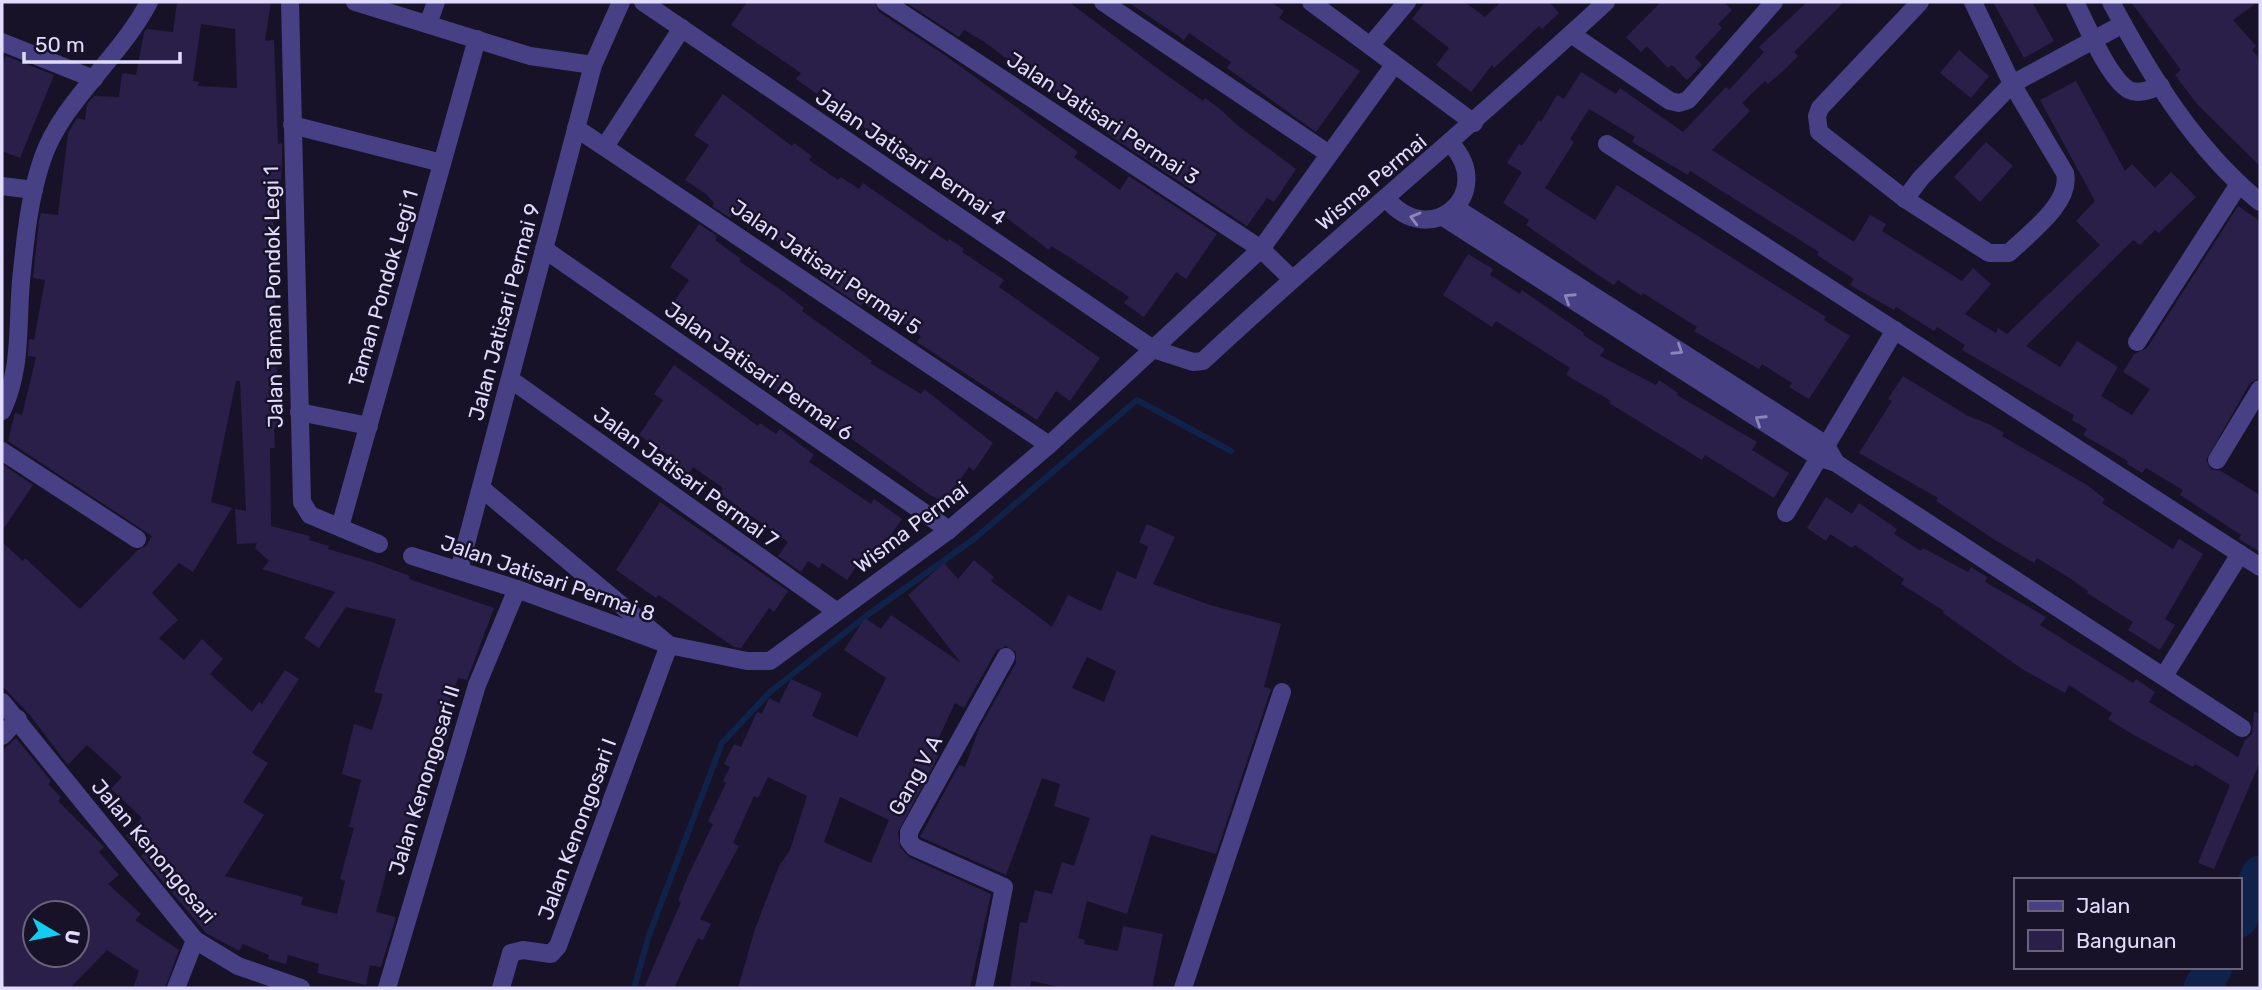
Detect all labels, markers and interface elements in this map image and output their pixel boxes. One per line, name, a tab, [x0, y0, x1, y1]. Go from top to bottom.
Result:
scale bar	[24, 21, 180, 65]
text: 50 m	[35, 32, 85, 57]
street label: Jalan Jatisari Permai 3	[1002, 46, 1204, 190]
street label: Jalan Jatisari Permai 4	[811, 84, 1011, 230]
street label: Wisma Permai	[1311, 129, 1431, 235]
street label: Jalan Taman Pondok Legi 1	[258, 166, 288, 428]
street label: Taman Pondok Legi 1	[343, 187, 423, 389]
street label: Jalan Jatisari Permai 5	[726, 194, 926, 340]
street label: Jalan Jatisari Permai 9	[463, 201, 545, 423]
one-way arrow	[1409, 212, 1421, 226]
one-way arrow	[1563, 293, 1576, 306]
street label: Jalan Jatisari Permai 6	[660, 296, 858, 446]
one-way arrow	[1670, 342, 1683, 355]
street label: Jalan Jatisari Permai 7	[589, 402, 783, 553]
one-way arrow	[1755, 415, 1768, 428]
street label: Wisma Permai	[849, 476, 973, 578]
street label: Jalan Jatisari Permai 8	[438, 530, 658, 626]
street label: Jalan Kenongosari II	[383, 682, 465, 878]
street label: Gang V A	[883, 731, 947, 819]
street label: Jalan Kenongosari I	[533, 735, 621, 923]
street label: Jalan Kenongosari	[86, 774, 222, 928]
legend	[2014, 878, 2241, 969]
text: Jalan	[2076, 893, 2130, 918]
north arrow	[21, 899, 91, 969]
text: U	[60, 928, 85, 946]
text: Bangunan	[2076, 928, 2177, 953]

